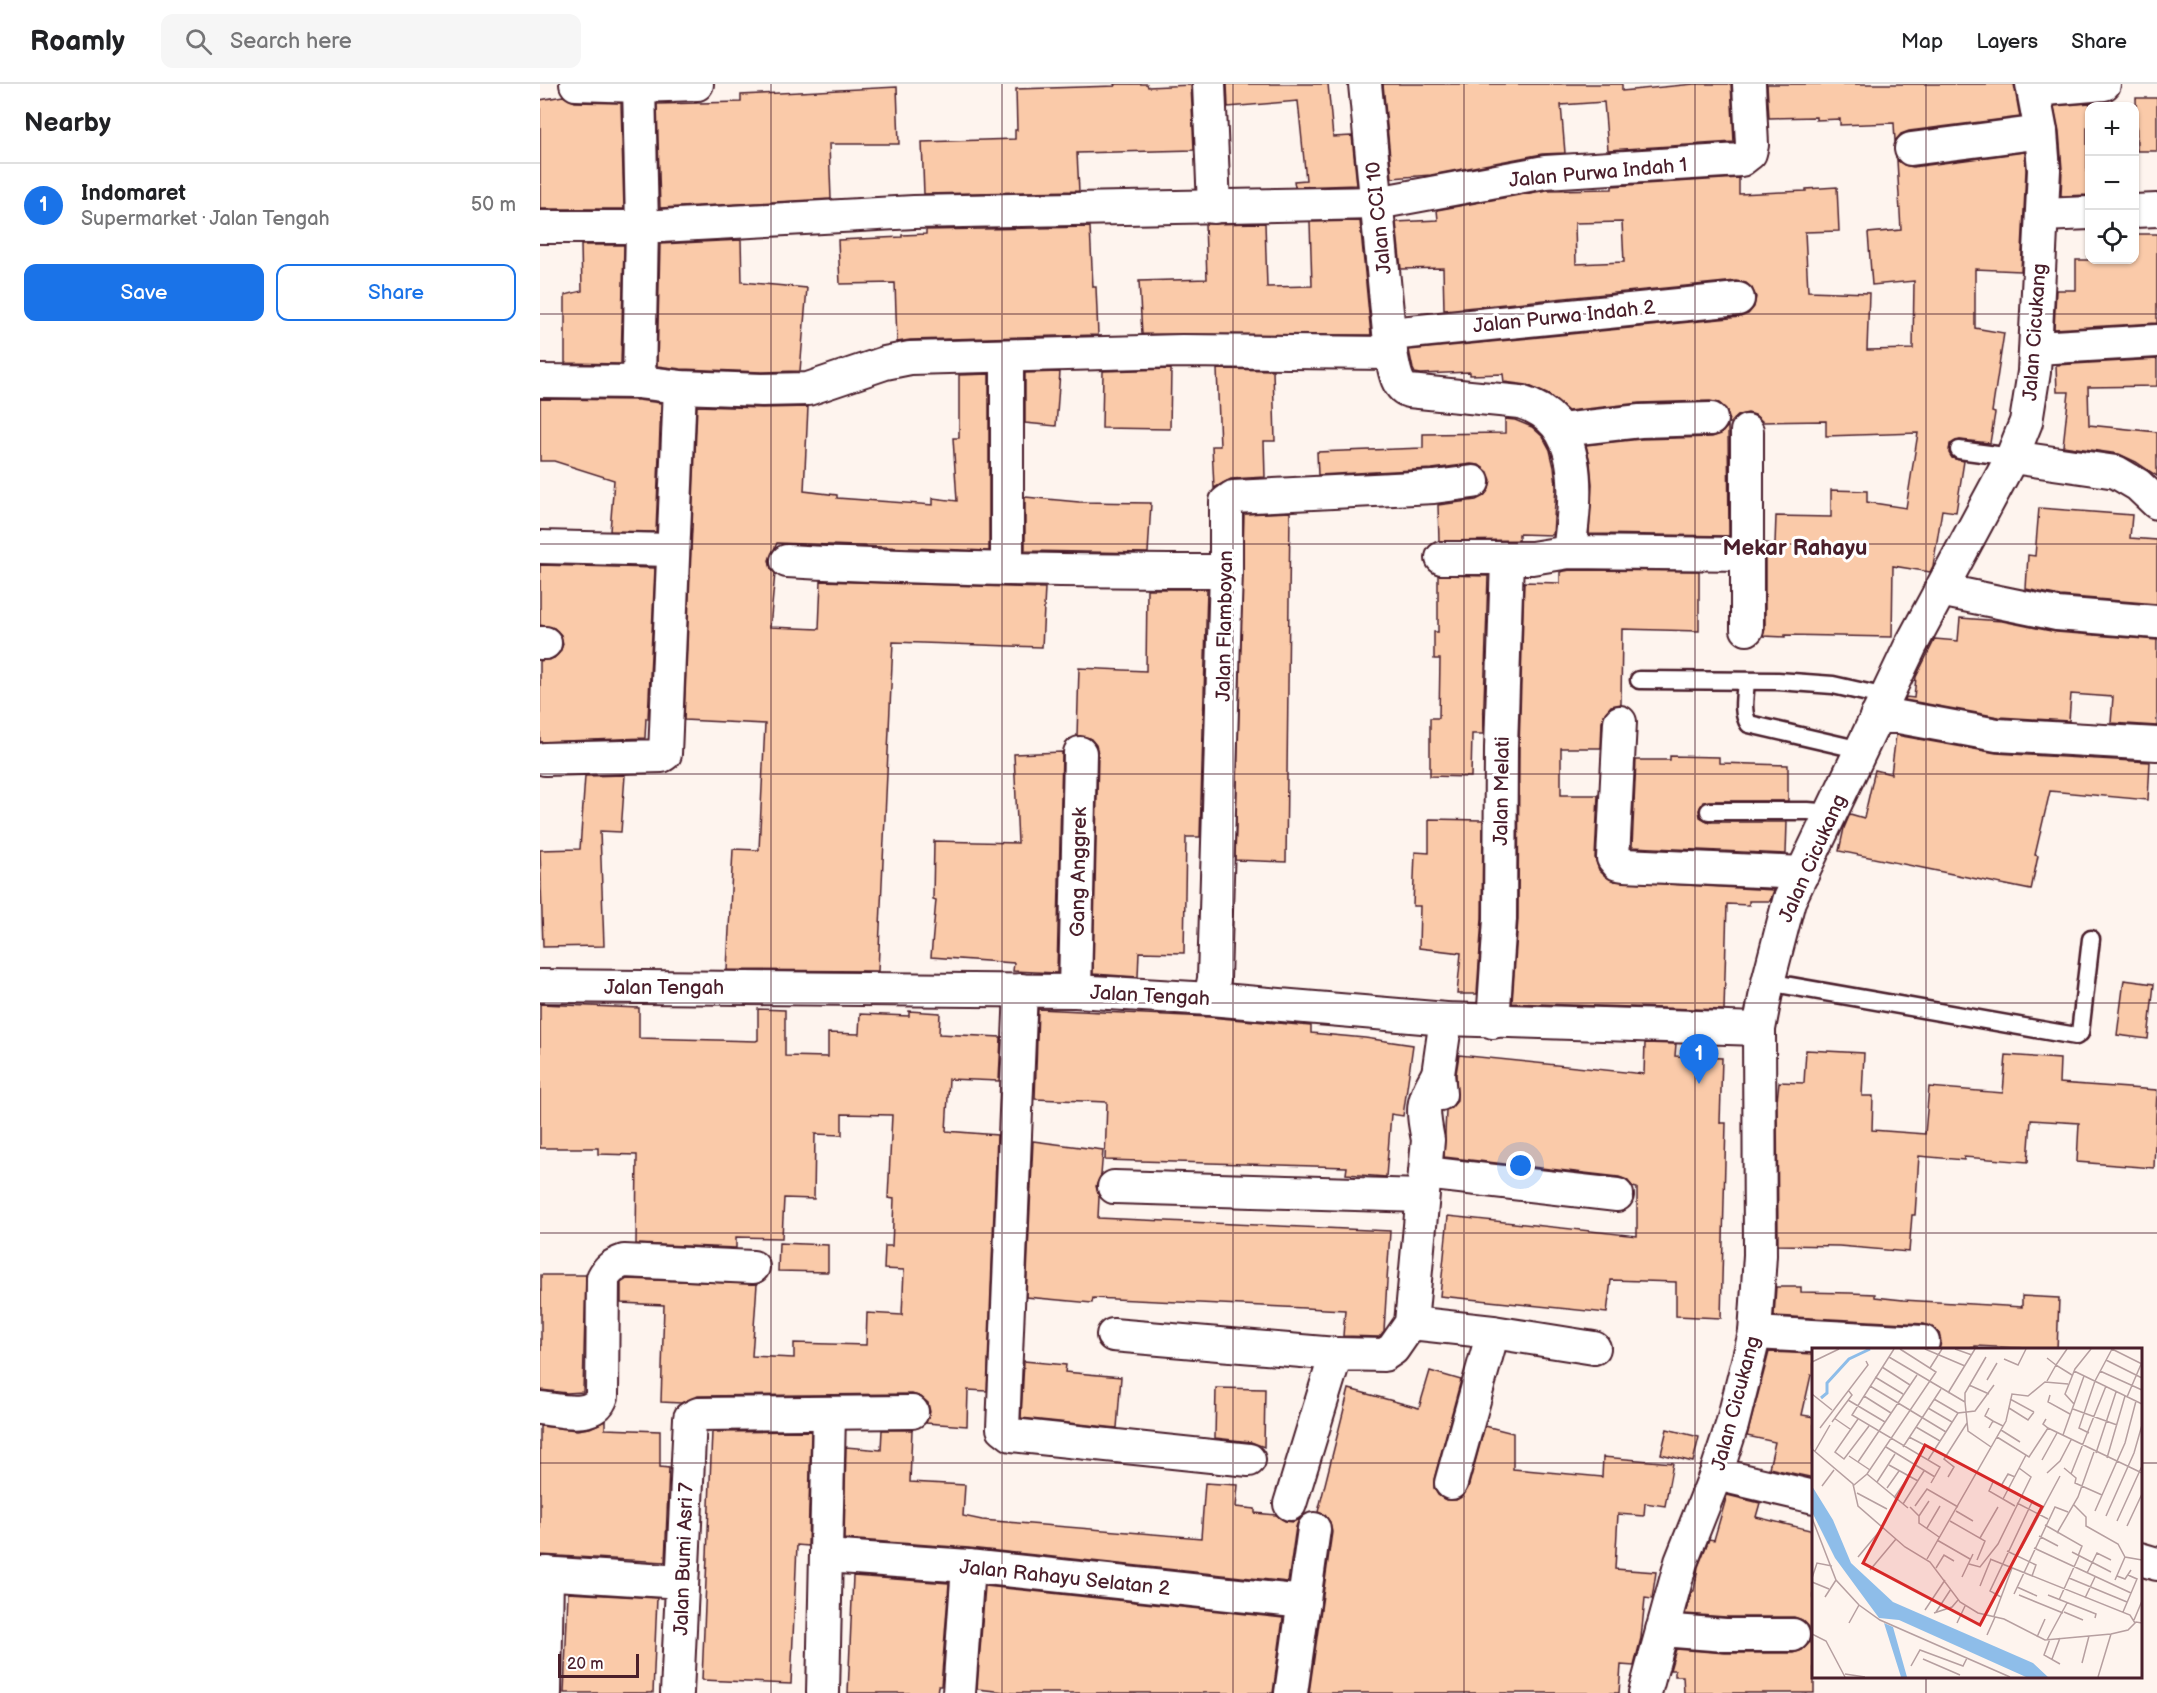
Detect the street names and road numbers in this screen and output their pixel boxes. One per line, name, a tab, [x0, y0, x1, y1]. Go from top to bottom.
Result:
street label: Jalan Purwa Indah 1	[1508, 153, 1688, 193]
street label: Jalan CCI 10	[1361, 160, 1397, 275]
street label: Jalan Cicukang	[2018, 262, 2052, 402]
street label: Jalan Purwa Indah 2	[1472, 295, 1657, 339]
street label: Jalan Flamboyan	[1212, 550, 1238, 702]
street label: Jalan Melati	[1489, 736, 1515, 846]
street label: Jalan Cicukang	[1774, 791, 1852, 926]
street label: Gang Anggrek	[1066, 807, 1092, 937]
street label: Jalan Tengah	[604, 976, 724, 1000]
street label: Jalan Tengah	[1089, 981, 1211, 1011]
street label: Jalan Cicukang	[1707, 1334, 1765, 1473]
street label: Jalan Bumi Asri 7	[669, 1482, 699, 1636]
street label: Jalan Rahayu Selatan 2	[958, 1555, 1172, 1601]

